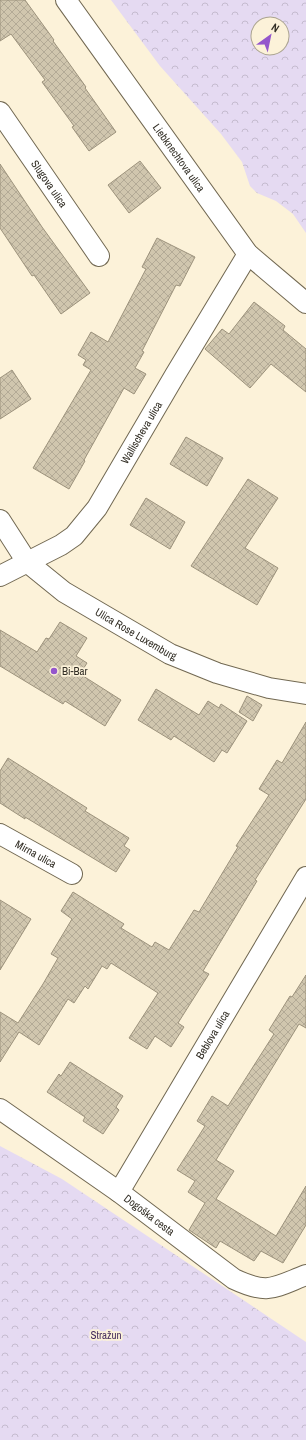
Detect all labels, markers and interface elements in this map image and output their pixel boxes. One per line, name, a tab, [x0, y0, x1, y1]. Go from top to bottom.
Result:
north arrow	[250, 16, 290, 56]
text: N	[269, 20, 282, 35]
street label: Liebknechtova ulica	[150, 121, 208, 194]
street label: Slugova ulica	[28, 157, 70, 210]
street label: Wallischeva ulica	[118, 399, 165, 466]
street label: Ulica Rose Luxemburg	[93, 605, 179, 663]
place label: Bi-Bar	[62, 664, 88, 678]
marker: Bi-Bar	[49, 666, 59, 676]
street label: Mirna ulica	[13, 837, 59, 871]
street label: Beblova ulica	[193, 1008, 232, 1062]
street label: Dogoška cesta	[121, 1191, 177, 1238]
park label: Stražun	[90, 1328, 122, 1342]

